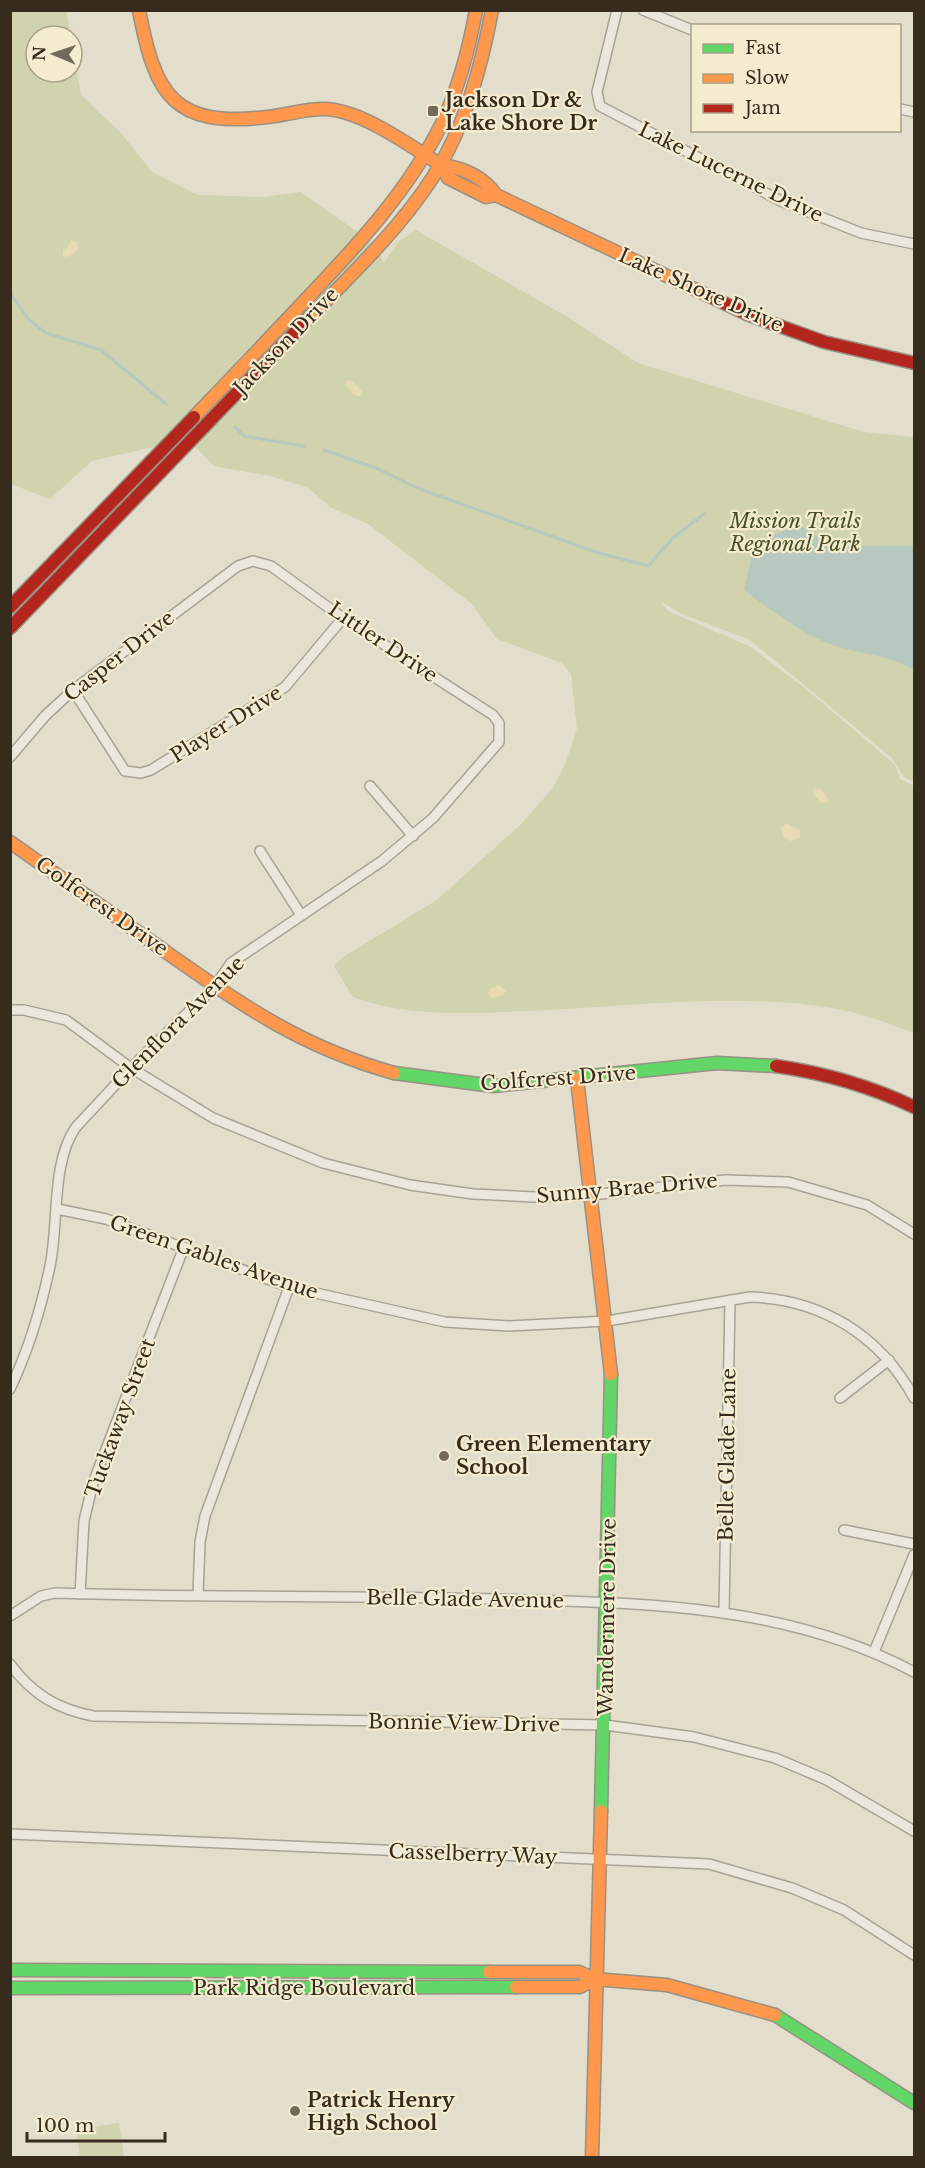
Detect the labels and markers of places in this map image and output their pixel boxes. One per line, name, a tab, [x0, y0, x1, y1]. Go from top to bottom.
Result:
place label: Jackson Dr & Lake Shore Dr	[441, 88, 597, 135]
marker: Jackson Dr & Lake Shore Dr	[426, 104, 440, 118]
place label: Green Elementary School	[456, 1432, 652, 1479]
marker: Green Elementary School	[437, 1449, 451, 1463]
place label: Patrick Henry High School	[307, 2088, 456, 2135]
marker: Patrick Henry High School	[288, 2104, 302, 2118]

